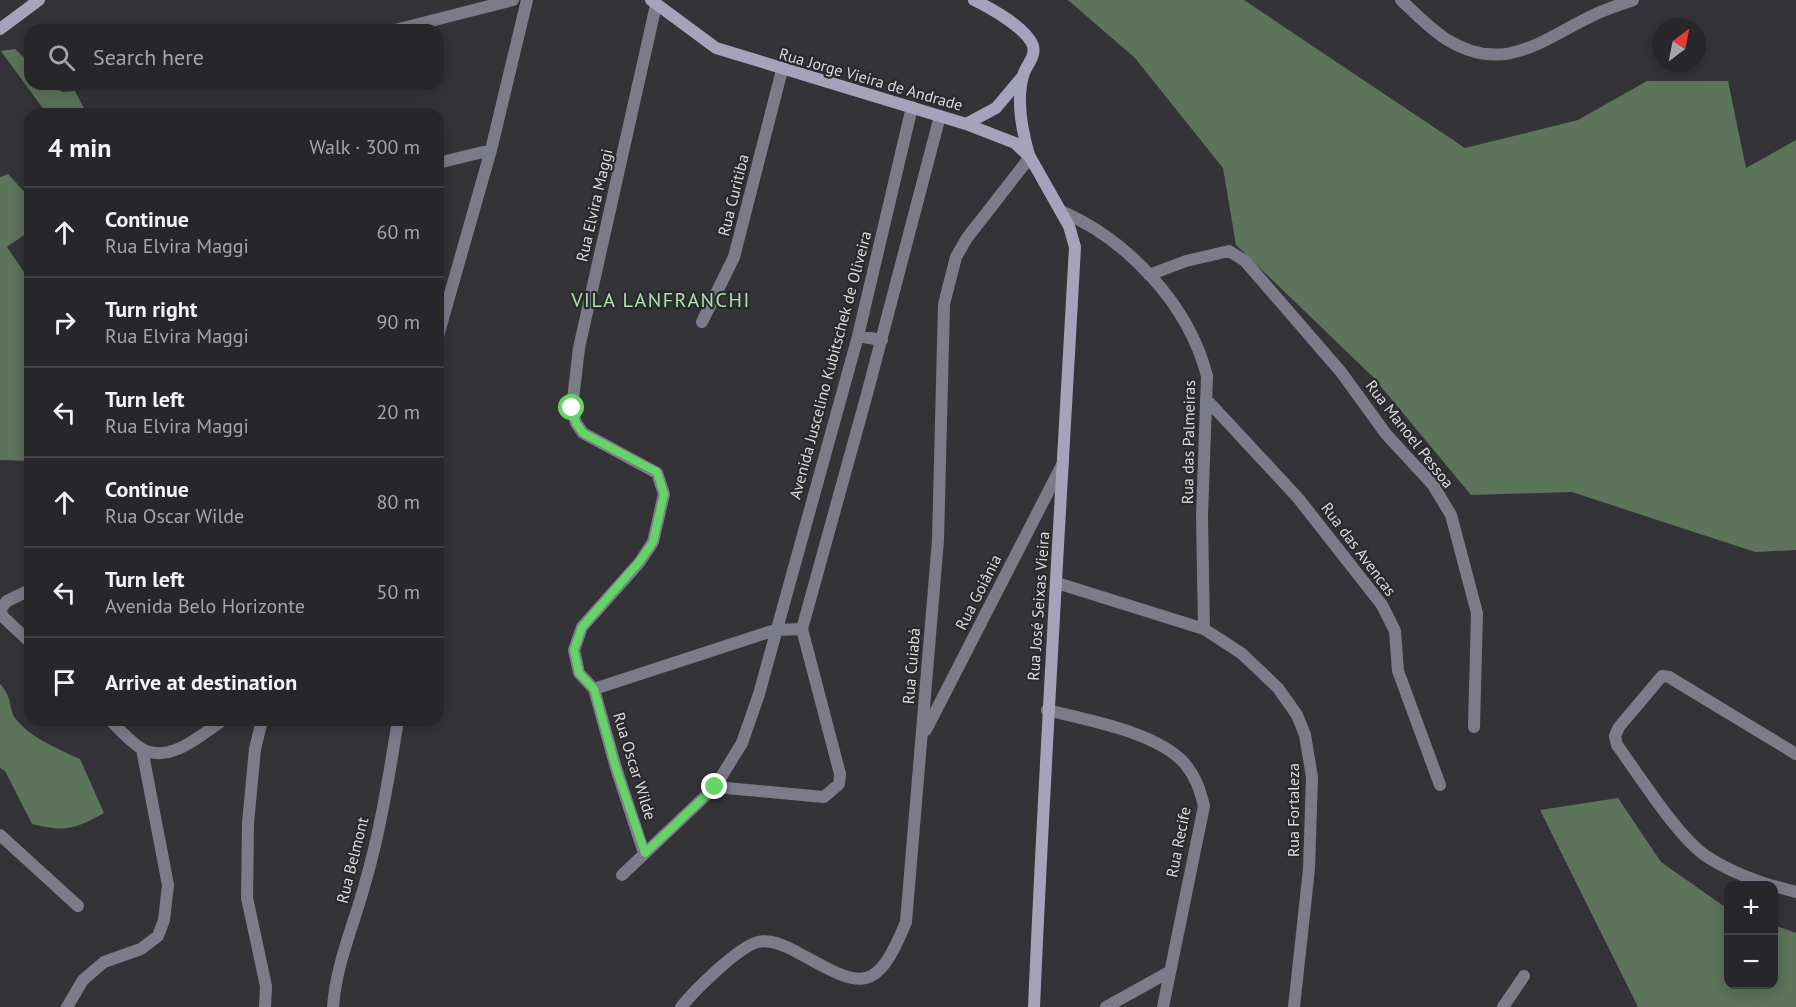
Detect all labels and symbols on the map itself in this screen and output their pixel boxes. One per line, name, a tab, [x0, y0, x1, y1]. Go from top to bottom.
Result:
north arrow	[1652, 18, 1706, 72]
street label: Rua Jorge Vieira de Andrade	[777, 43, 965, 115]
street label: Rua Elvira Maggi	[571, 147, 617, 263]
street label: Rua Curitiba	[713, 152, 753, 238]
street label: Avenida Juscelino Kubitschek de Oliveira	[785, 229, 875, 501]
district label: VILA LANFRANCHI	[570, 287, 751, 313]
street label: Rua Manoel Pessoa	[1362, 376, 1458, 492]
street label: Rua das Palmeiras	[1177, 379, 1199, 504]
route start	[558, 394, 584, 420]
street label: Rua das Avencas	[1317, 498, 1401, 600]
street label: Rua José Seixas Vieira	[1023, 531, 1053, 681]
street label: Rua Goiânia	[951, 551, 1005, 633]
street label: Rua Cuiabá	[898, 627, 924, 705]
street label: Rua Oscar Wilde	[609, 710, 661, 822]
street label: Rua Fortaleza	[1283, 763, 1303, 857]
route end	[701, 773, 727, 799]
street label: Rua Recife	[1161, 805, 1195, 879]
street label: Rua Belmont	[332, 814, 372, 905]

